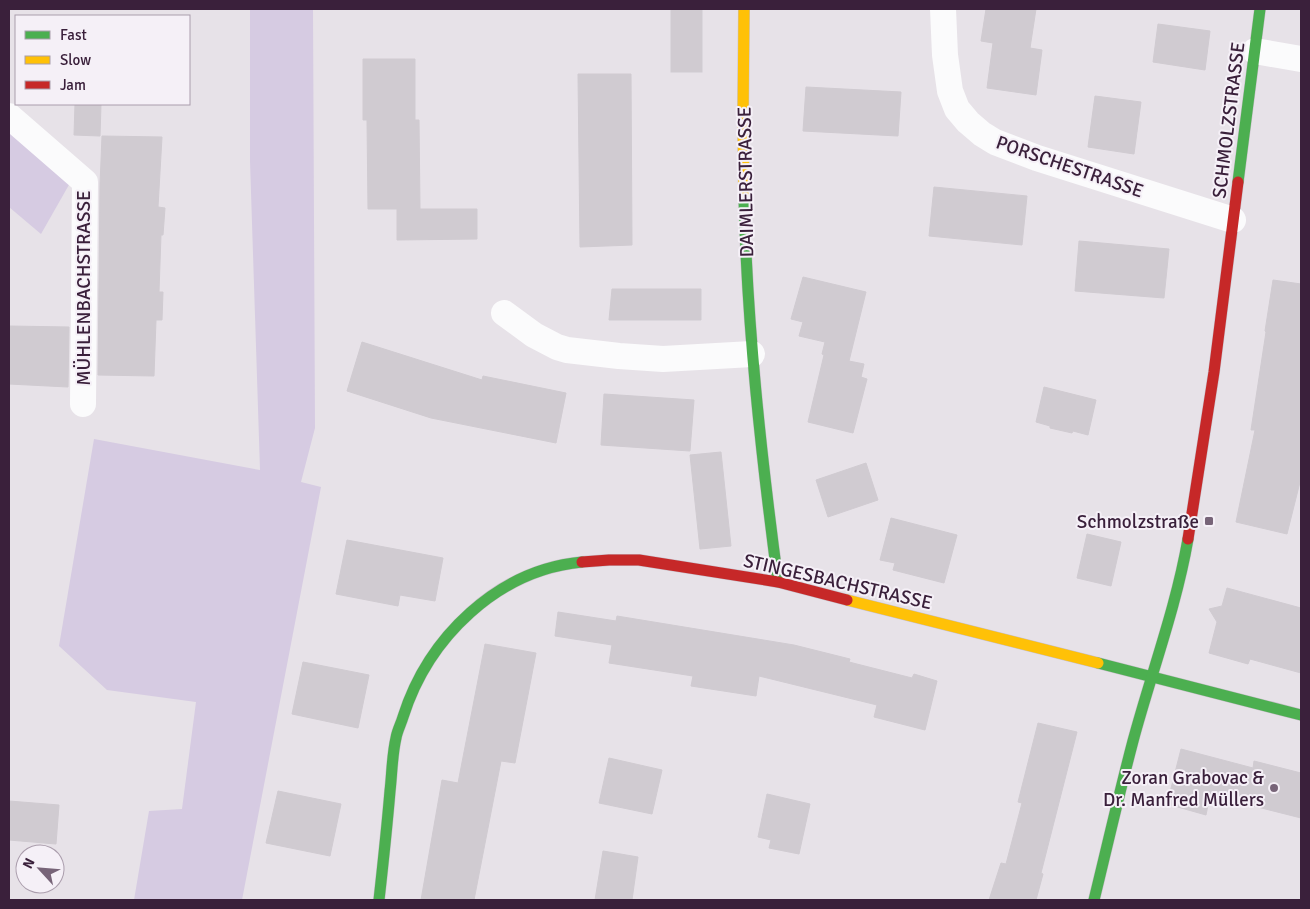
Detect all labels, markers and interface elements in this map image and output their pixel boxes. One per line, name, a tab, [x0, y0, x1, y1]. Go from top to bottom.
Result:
legend	[15, 15, 190, 105]
text: Fast	[60, 26, 87, 44]
street label: SCHMOLZSTRASSE	[1207, 41, 1250, 200]
text: Slow	[60, 51, 91, 69]
text: Jam	[60, 76, 86, 94]
street label: DAIMLERSTRASSE	[733, 106, 759, 258]
street label: PORSCHESTRASSE	[993, 130, 1147, 203]
street label: MÜHLENBACHSTRASSE	[72, 190, 96, 386]
place label: Schmolzstraße	[1077, 510, 1199, 534]
marker: Schmolzstraße	[1203, 515, 1215, 527]
street label: STINGESBACHSTRASSE	[741, 549, 934, 615]
place label: Zoran Grabovac & Dr. Manfred Müllers	[1103, 766, 1264, 812]
marker: Zoran Grabovac & Dr. Manfred Müllers	[1268, 782, 1280, 794]
north arrow	[15, 844, 65, 894]
text: N	[19, 855, 39, 872]

